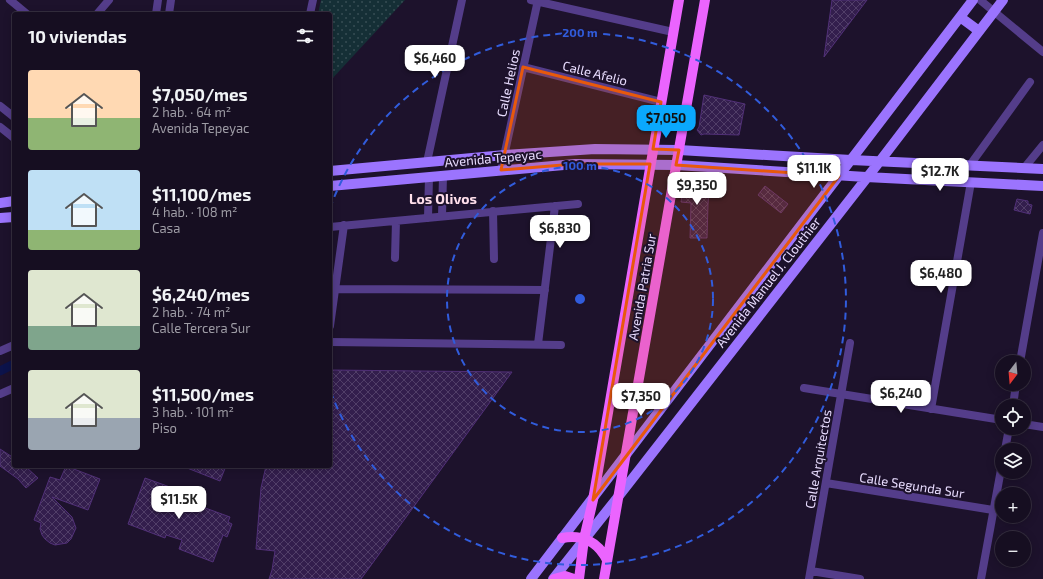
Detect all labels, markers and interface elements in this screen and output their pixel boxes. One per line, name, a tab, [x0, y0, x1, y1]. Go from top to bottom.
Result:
icon: filters	[294, 25, 316, 47]
text: 200 m	[562, 25, 598, 39]
text: 10 viviendas	[28, 26, 127, 46]
pin: $6,460	[402, 45, 468, 79]
street label: Calle Helios	[493, 48, 523, 118]
text: $6,460	[414, 50, 456, 66]
street label: Calle Afelio	[561, 57, 629, 89]
text: $7,050/mes	[152, 84, 248, 104]
icon: home	[60, 86, 108, 134]
text: 2 hab. · 64 m²	[152, 104, 231, 120]
pin: $7,050	[633, 105, 699, 139]
text: $7,050	[646, 110, 686, 126]
text: Avenida Tepeyac	[152, 120, 249, 136]
street label: Avenida Tepeyac	[444, 146, 542, 170]
pin: $11.1K	[781, 155, 847, 189]
text: 100 m	[563, 158, 597, 172]
pin: $12.7K	[907, 158, 973, 192]
text: $11.1K	[796, 160, 832, 176]
text: $12.7K	[921, 163, 959, 179]
pin: $9,350	[664, 172, 730, 206]
text: $9,350	[676, 177, 718, 193]
text: $11,100/mes	[152, 184, 251, 204]
icon: home	[60, 186, 108, 234]
district label: Los Olivos	[409, 190, 477, 207]
text: 4 hab. · 108 m²	[152, 204, 237, 220]
street label: Avenida Manuel J. Clouthier	[712, 214, 824, 350]
pin: $6,830	[527, 215, 593, 249]
text: Casa	[152, 220, 180, 236]
text: $6,830	[539, 220, 581, 236]
street label: Avenida Patria Sur	[625, 232, 659, 342]
pin: $6,480	[908, 260, 974, 294]
text: $6,480	[920, 265, 962, 281]
text: $6,240/mes	[152, 284, 250, 304]
icon: home	[60, 286, 108, 334]
centre of rings	[573, 292, 587, 306]
text: 2 hab. · 74 m²	[152, 304, 230, 320]
text: Calle Tercera Sur	[152, 320, 250, 336]
north arrow	[995, 355, 1031, 391]
map controls	[995, 355, 1031, 567]
pin: $6,240	[868, 380, 934, 414]
pin: $7,350	[608, 383, 674, 417]
text: $11,500/mes	[152, 384, 254, 404]
text: $6,240	[880, 385, 922, 401]
icon: home	[60, 386, 108, 434]
text: $7,350	[621, 388, 661, 404]
button: locate	[995, 399, 1031, 435]
text: 3 hab. · 101 m²	[152, 404, 234, 420]
street label: Calle Arquitectos	[801, 408, 835, 510]
text: Piso	[152, 420, 177, 436]
button: layers	[995, 443, 1031, 479]
street label: Calle Segunda Sur	[858, 469, 966, 501]
pin: $11.5K	[146, 486, 212, 520]
button: +	[995, 487, 1031, 523]
text: $11.5K	[160, 491, 198, 507]
button: −	[995, 531, 1031, 567]

